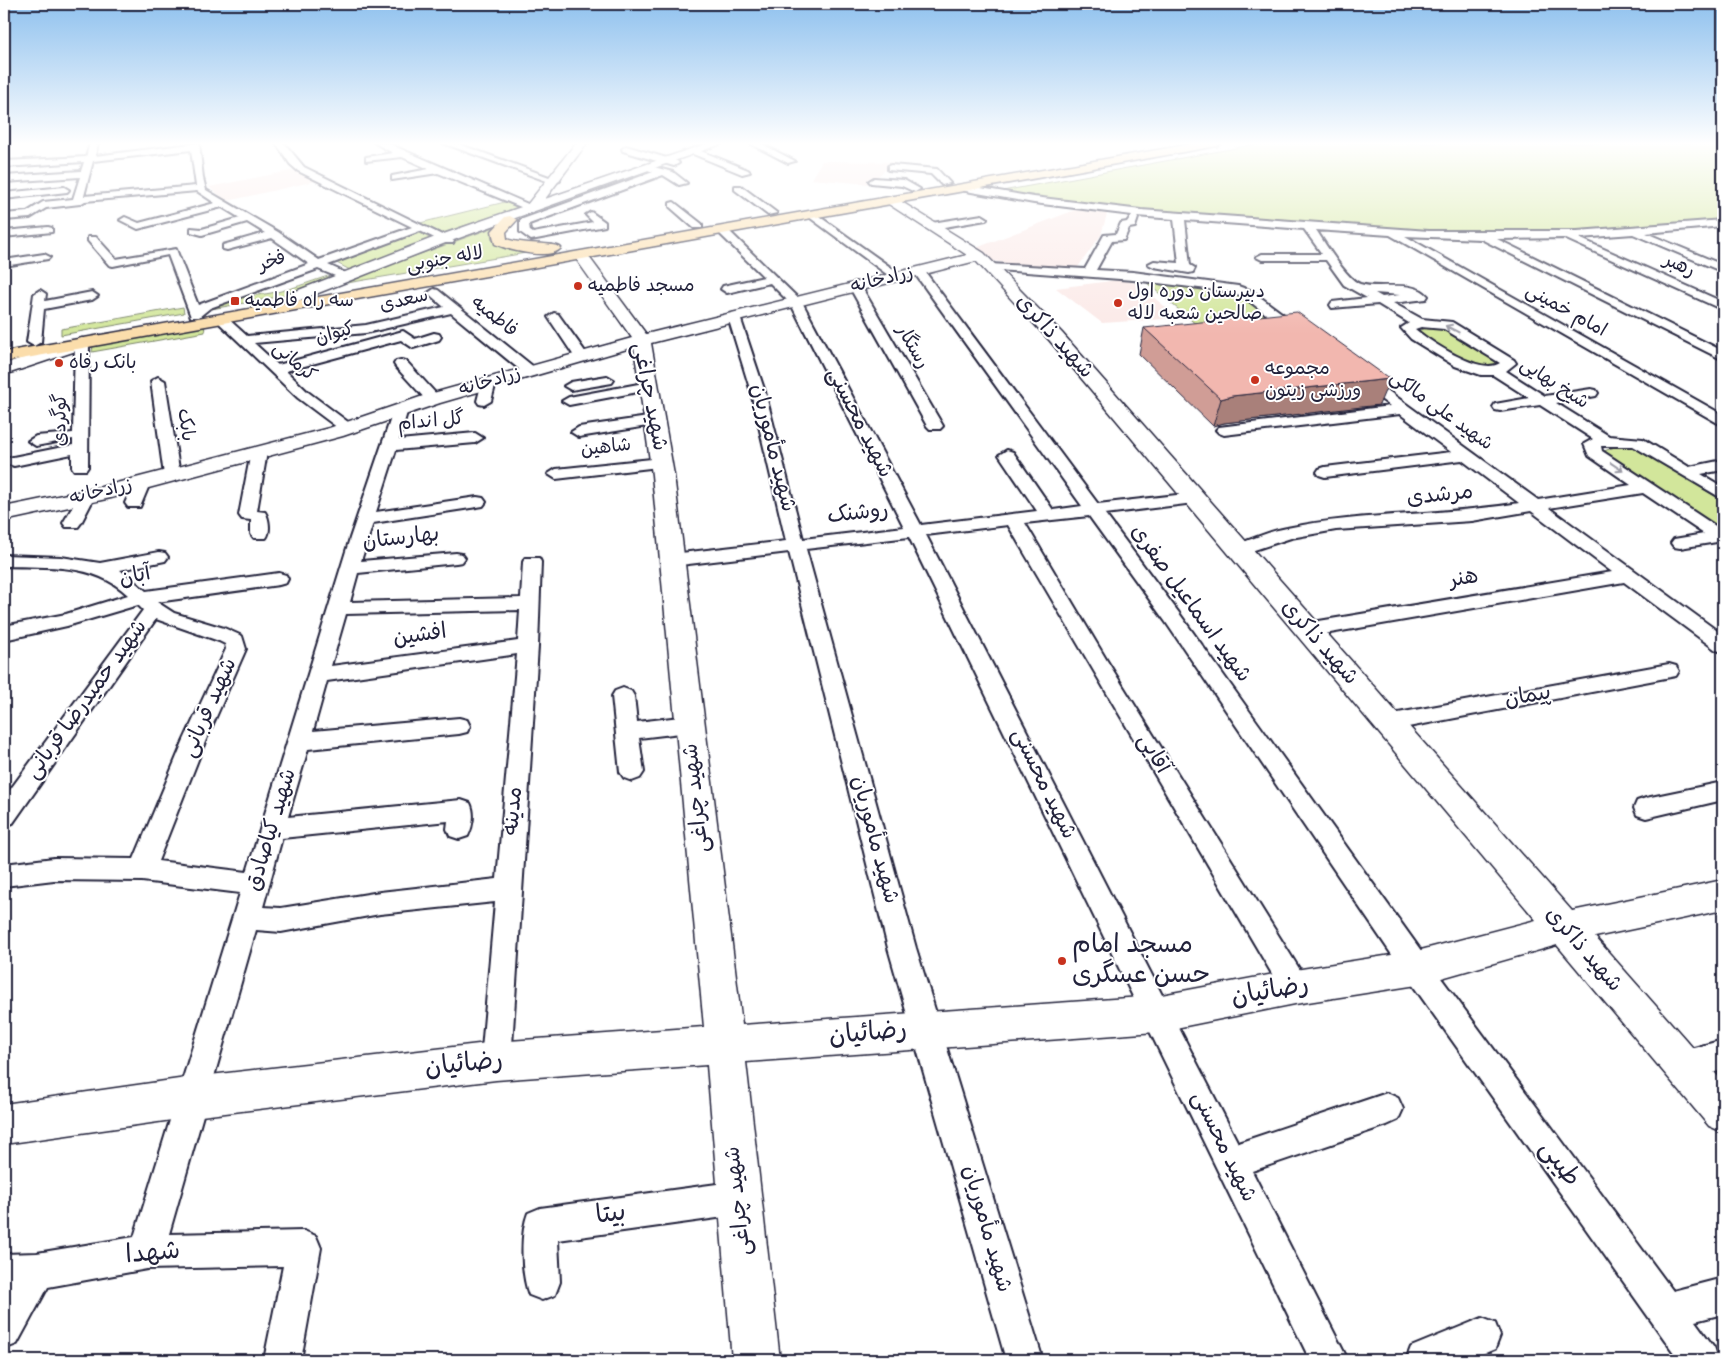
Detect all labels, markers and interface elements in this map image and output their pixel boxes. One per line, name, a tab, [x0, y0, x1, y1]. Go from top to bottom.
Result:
street label: لاله جنوبی	[404, 240, 486, 280]
street label: فخر	[252, 244, 290, 280]
street label: رهبر	[1657, 246, 1699, 285]
street label: زرادخانه	[848, 259, 916, 301]
place label: مسجد فاطمیه	[588, 273, 695, 300]
street label: امام خمینی	[1520, 278, 1612, 344]
place label: دبیرستان دوره اول صالحین شعبه لاله	[1128, 279, 1265, 328]
marker: مسجد فاطمیه	[572, 280, 584, 292]
street label: سعدی	[377, 282, 431, 320]
place label: سه راه فاطمیه	[245, 288, 354, 315]
street label: شهید ذاکری	[1007, 288, 1101, 386]
street label: فاطمیه	[465, 290, 523, 344]
marker: سه راه فاطمیه	[229, 295, 241, 307]
marker: دبیرستان دوره اول صالحین شعبه لاله	[1112, 297, 1124, 309]
street label: کیوان	[312, 316, 358, 352]
street label: رستگار	[888, 319, 936, 374]
one-way arrow	[1444, 324, 1459, 334]
street label: کرمانی	[266, 335, 322, 389]
street label: شهید چراغی	[623, 340, 675, 454]
place label: بانک رفاه	[69, 350, 137, 377]
street label: شیخ بهایی	[1514, 352, 1594, 416]
place label: مجموعه ورزشی زیتون	[1265, 356, 1361, 405]
marker: بانک رفاه	[53, 357, 65, 369]
street label: زرادخانه	[456, 360, 524, 404]
street label: شهید محسنی	[817, 362, 901, 484]
street label: شهید علی مالکی	[1384, 364, 1498, 458]
marker: مجموعه ورزشی زیتون	[1249, 374, 1261, 386]
street label: شهید مأموریان	[741, 381, 803, 515]
street label: گوگردی	[47, 393, 75, 447]
street label: گل اندام	[397, 406, 465, 438]
street label: بابک	[169, 407, 201, 443]
street label: شاهین	[579, 432, 633, 464]
one-way arrow	[1609, 462, 1623, 472]
street label: زرادخانه	[67, 472, 135, 512]
street label: مرشدی	[1405, 477, 1475, 515]
street label: روشنک	[826, 495, 890, 533]
street label: شهید اسماعیل صفری	[1122, 518, 1258, 690]
street label: بهارستان	[361, 519, 441, 559]
street label: آبان	[116, 558, 155, 596]
street label: هنر	[1445, 561, 1481, 598]
street label: شهید ذاکری	[1273, 593, 1365, 693]
street label: شهید حمیدرضا قربانی	[18, 613, 156, 787]
street label: افشین	[391, 616, 449, 656]
street label: شهید قربانی	[174, 653, 246, 763]
street label: پیمان	[1502, 677, 1554, 717]
street label: شهید محسنی	[1002, 723, 1084, 845]
street label: آقایی	[1128, 728, 1178, 782]
street label: شهید چراغی	[675, 742, 719, 854]
street label: شهید کیاصادق	[238, 765, 306, 895]
street label: شهید مأموریان	[842, 773, 906, 907]
street label: مدینه	[496, 785, 532, 837]
street label: شهید ذاکری	[1537, 900, 1629, 1000]
place label: مسجد امام حسن عسگری	[1072, 927, 1210, 995]
marker: مسجد امام حسن عسگری	[1056, 955, 1068, 967]
street label: رضائیان	[1228, 966, 1312, 1018]
street label: رضائیان	[827, 1012, 909, 1056]
street label: رضائیان	[423, 1042, 505, 1088]
street label: شهید محسنی	[1182, 1086, 1264, 1208]
street label: طیبی	[1529, 1132, 1589, 1196]
street label: شهید چراغی	[717, 1145, 761, 1257]
street label: شهید مأموریان	[953, 1162, 1019, 1296]
street label: بیتا	[593, 1194, 629, 1236]
street label: شهدا	[124, 1233, 182, 1275]

